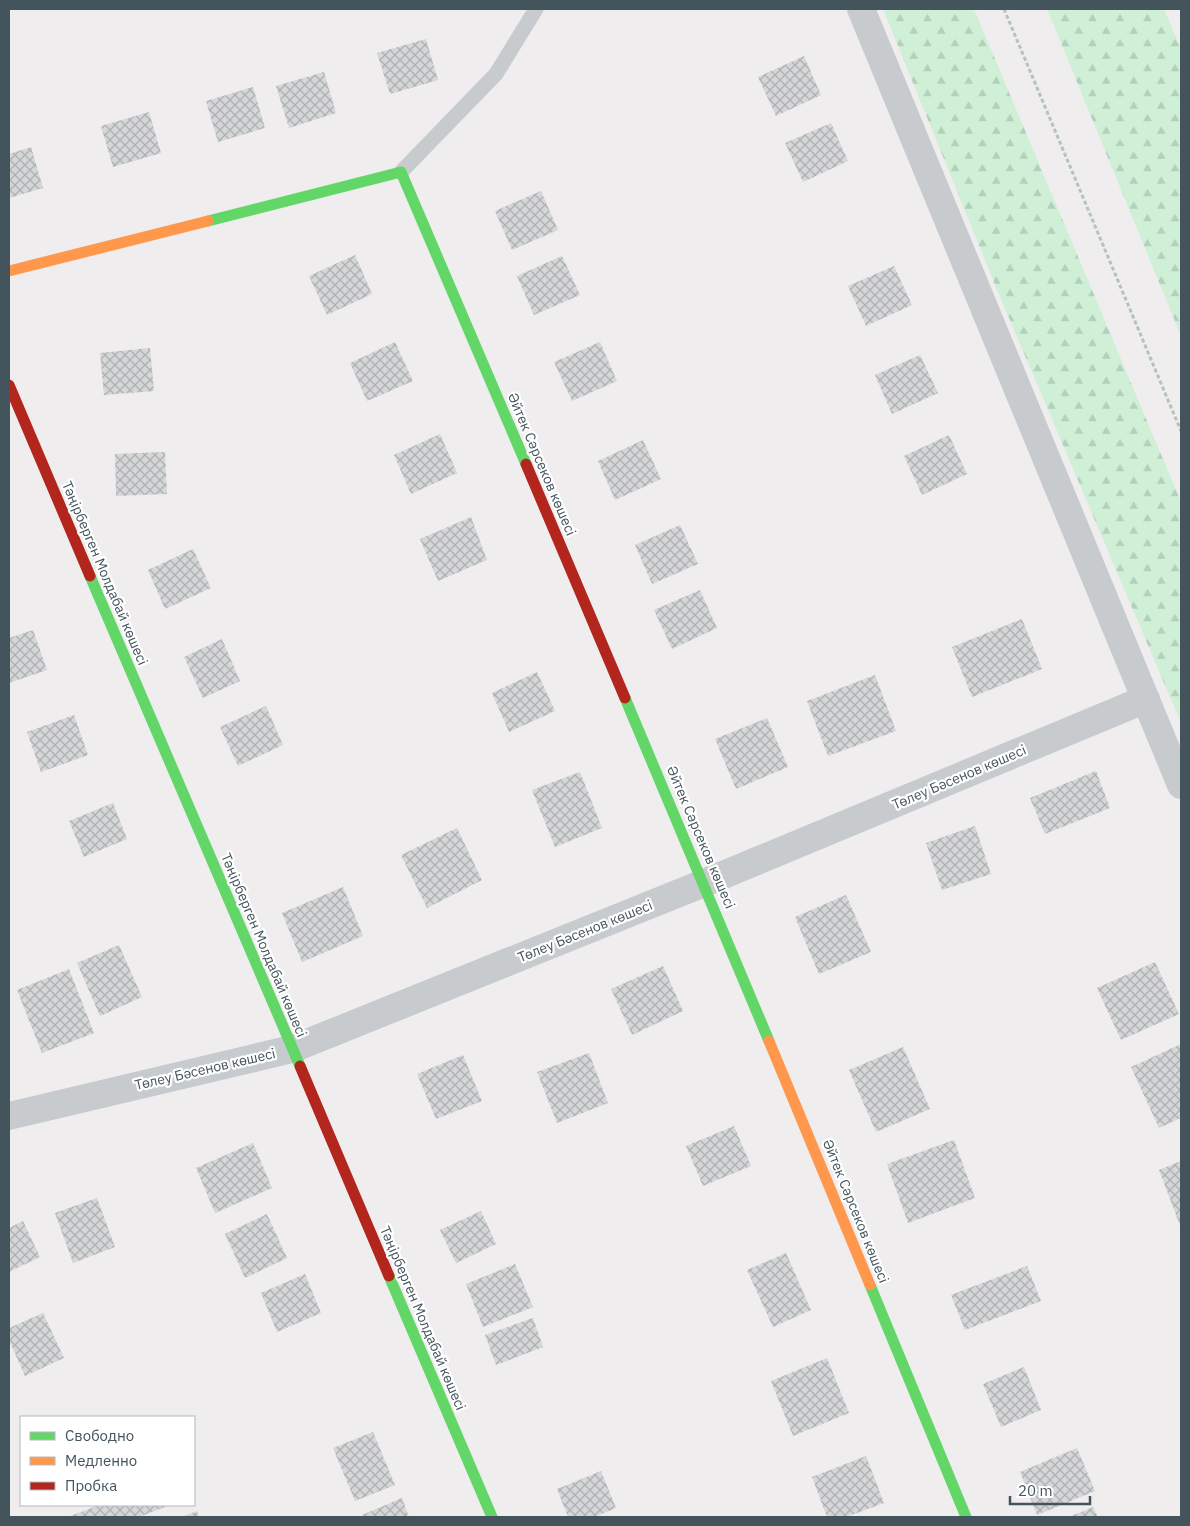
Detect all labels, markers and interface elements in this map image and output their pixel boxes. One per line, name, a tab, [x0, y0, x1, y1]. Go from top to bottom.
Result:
street label: Әйтек Сәрсеков көшесі	[504, 390, 580, 538]
street label: Тәңірберген Молдабай көшесі	[58, 478, 152, 668]
street label: Төлеу Бәсенов көшесі	[889, 741, 1029, 813]
street label: Әйтек Сәрсеков көшесі	[663, 763, 739, 911]
street label: Тәңірберген Молдабай көшесі	[217, 850, 311, 1040]
street label: Төлеу Бәсенов көшесі	[515, 896, 655, 966]
street label: Төлеу Бәсенов көшесі	[133, 1044, 277, 1094]
street label: Әйтек Сәрсеков көшесі	[819, 1136, 893, 1286]
street label: Тәңірберген Молдабай көшесі	[376, 1223, 470, 1413]
legend	[20, 1416, 195, 1506]
text: Свободно	[65, 1426, 134, 1445]
text: Медленно	[65, 1451, 137, 1470]
scale bar	[1010, 1474, 1090, 1506]
text: Пробка	[65, 1476, 117, 1495]
text: 20 m	[1018, 1481, 1053, 1500]

